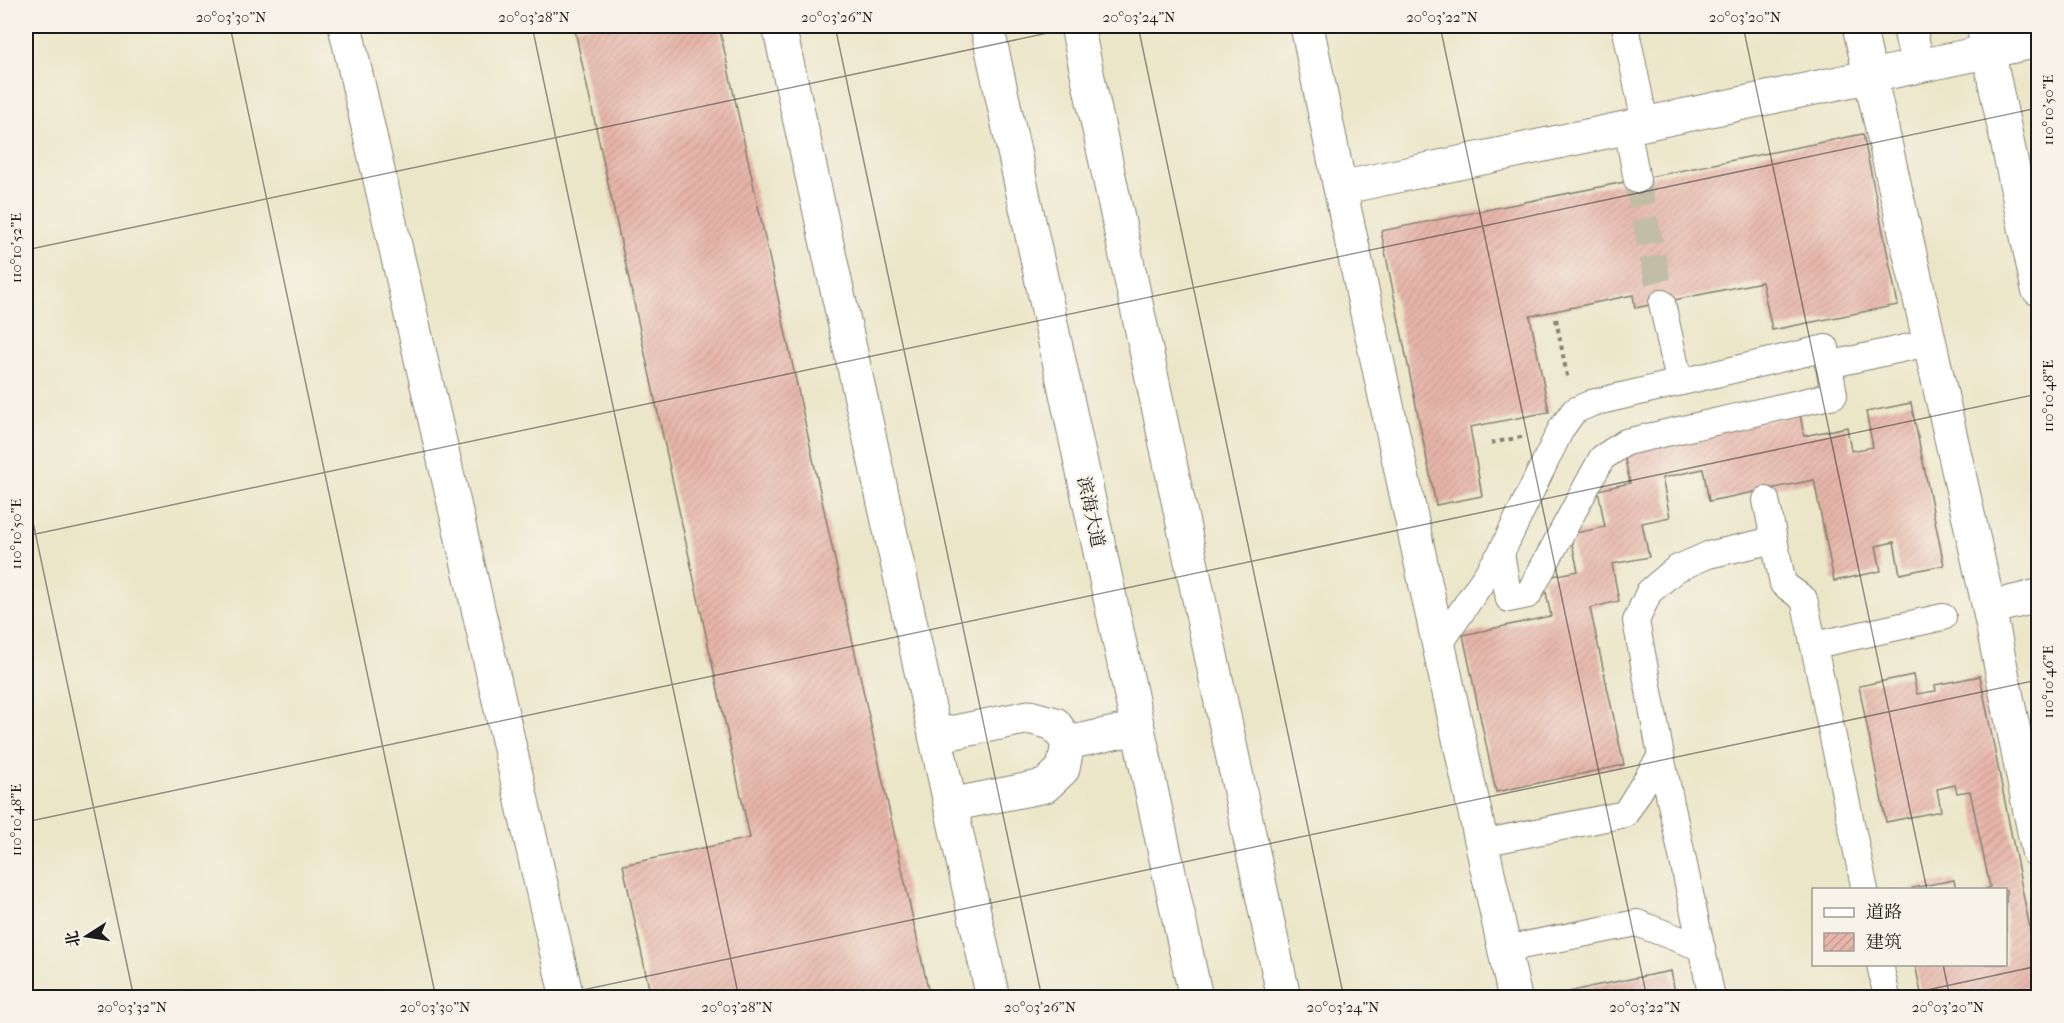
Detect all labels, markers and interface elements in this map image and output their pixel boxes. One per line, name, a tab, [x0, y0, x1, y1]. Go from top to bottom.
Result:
text: 20°03'30"N	[196, 8, 267, 26]
text: 20°03'28"N	[498, 8, 570, 26]
text: 20°03'26"N	[801, 8, 874, 26]
text: 20°03'24"N	[1103, 8, 1176, 26]
text: 20°03'22"N	[1406, 8, 1478, 26]
text: 20°03'20"N	[1709, 8, 1782, 26]
text: 110°10'50"E	[2039, 75, 2057, 145]
text: 110°10'52"E	[7, 213, 25, 283]
text: 110°10'48"E	[2039, 360, 2057, 432]
street label: 滨海大道	[1073, 475, 1108, 550]
text: 110°10'50"E	[7, 499, 25, 569]
text: 110°10'46"E	[2039, 645, 2057, 719]
text: 110°10'48"E	[7, 784, 25, 856]
legend	[1812, 888, 2007, 966]
text: 道路	[1866, 902, 1902, 923]
north arrow	[57, 906, 117, 966]
text: 北	[62, 929, 84, 949]
text: 建筑	[1866, 932, 1902, 953]
text: 20°03'32"N	[97, 998, 168, 1016]
text: 20°03'30"N	[400, 998, 471, 1016]
text: 20°03'28"N	[701, 998, 773, 1016]
text: 20°03'26"N	[1004, 998, 1077, 1016]
text: 20°03'24"N	[1307, 998, 1380, 1016]
text: 20°03'22"N	[1609, 998, 1681, 1016]
text: 20°03'20"N	[1912, 998, 1985, 1016]

